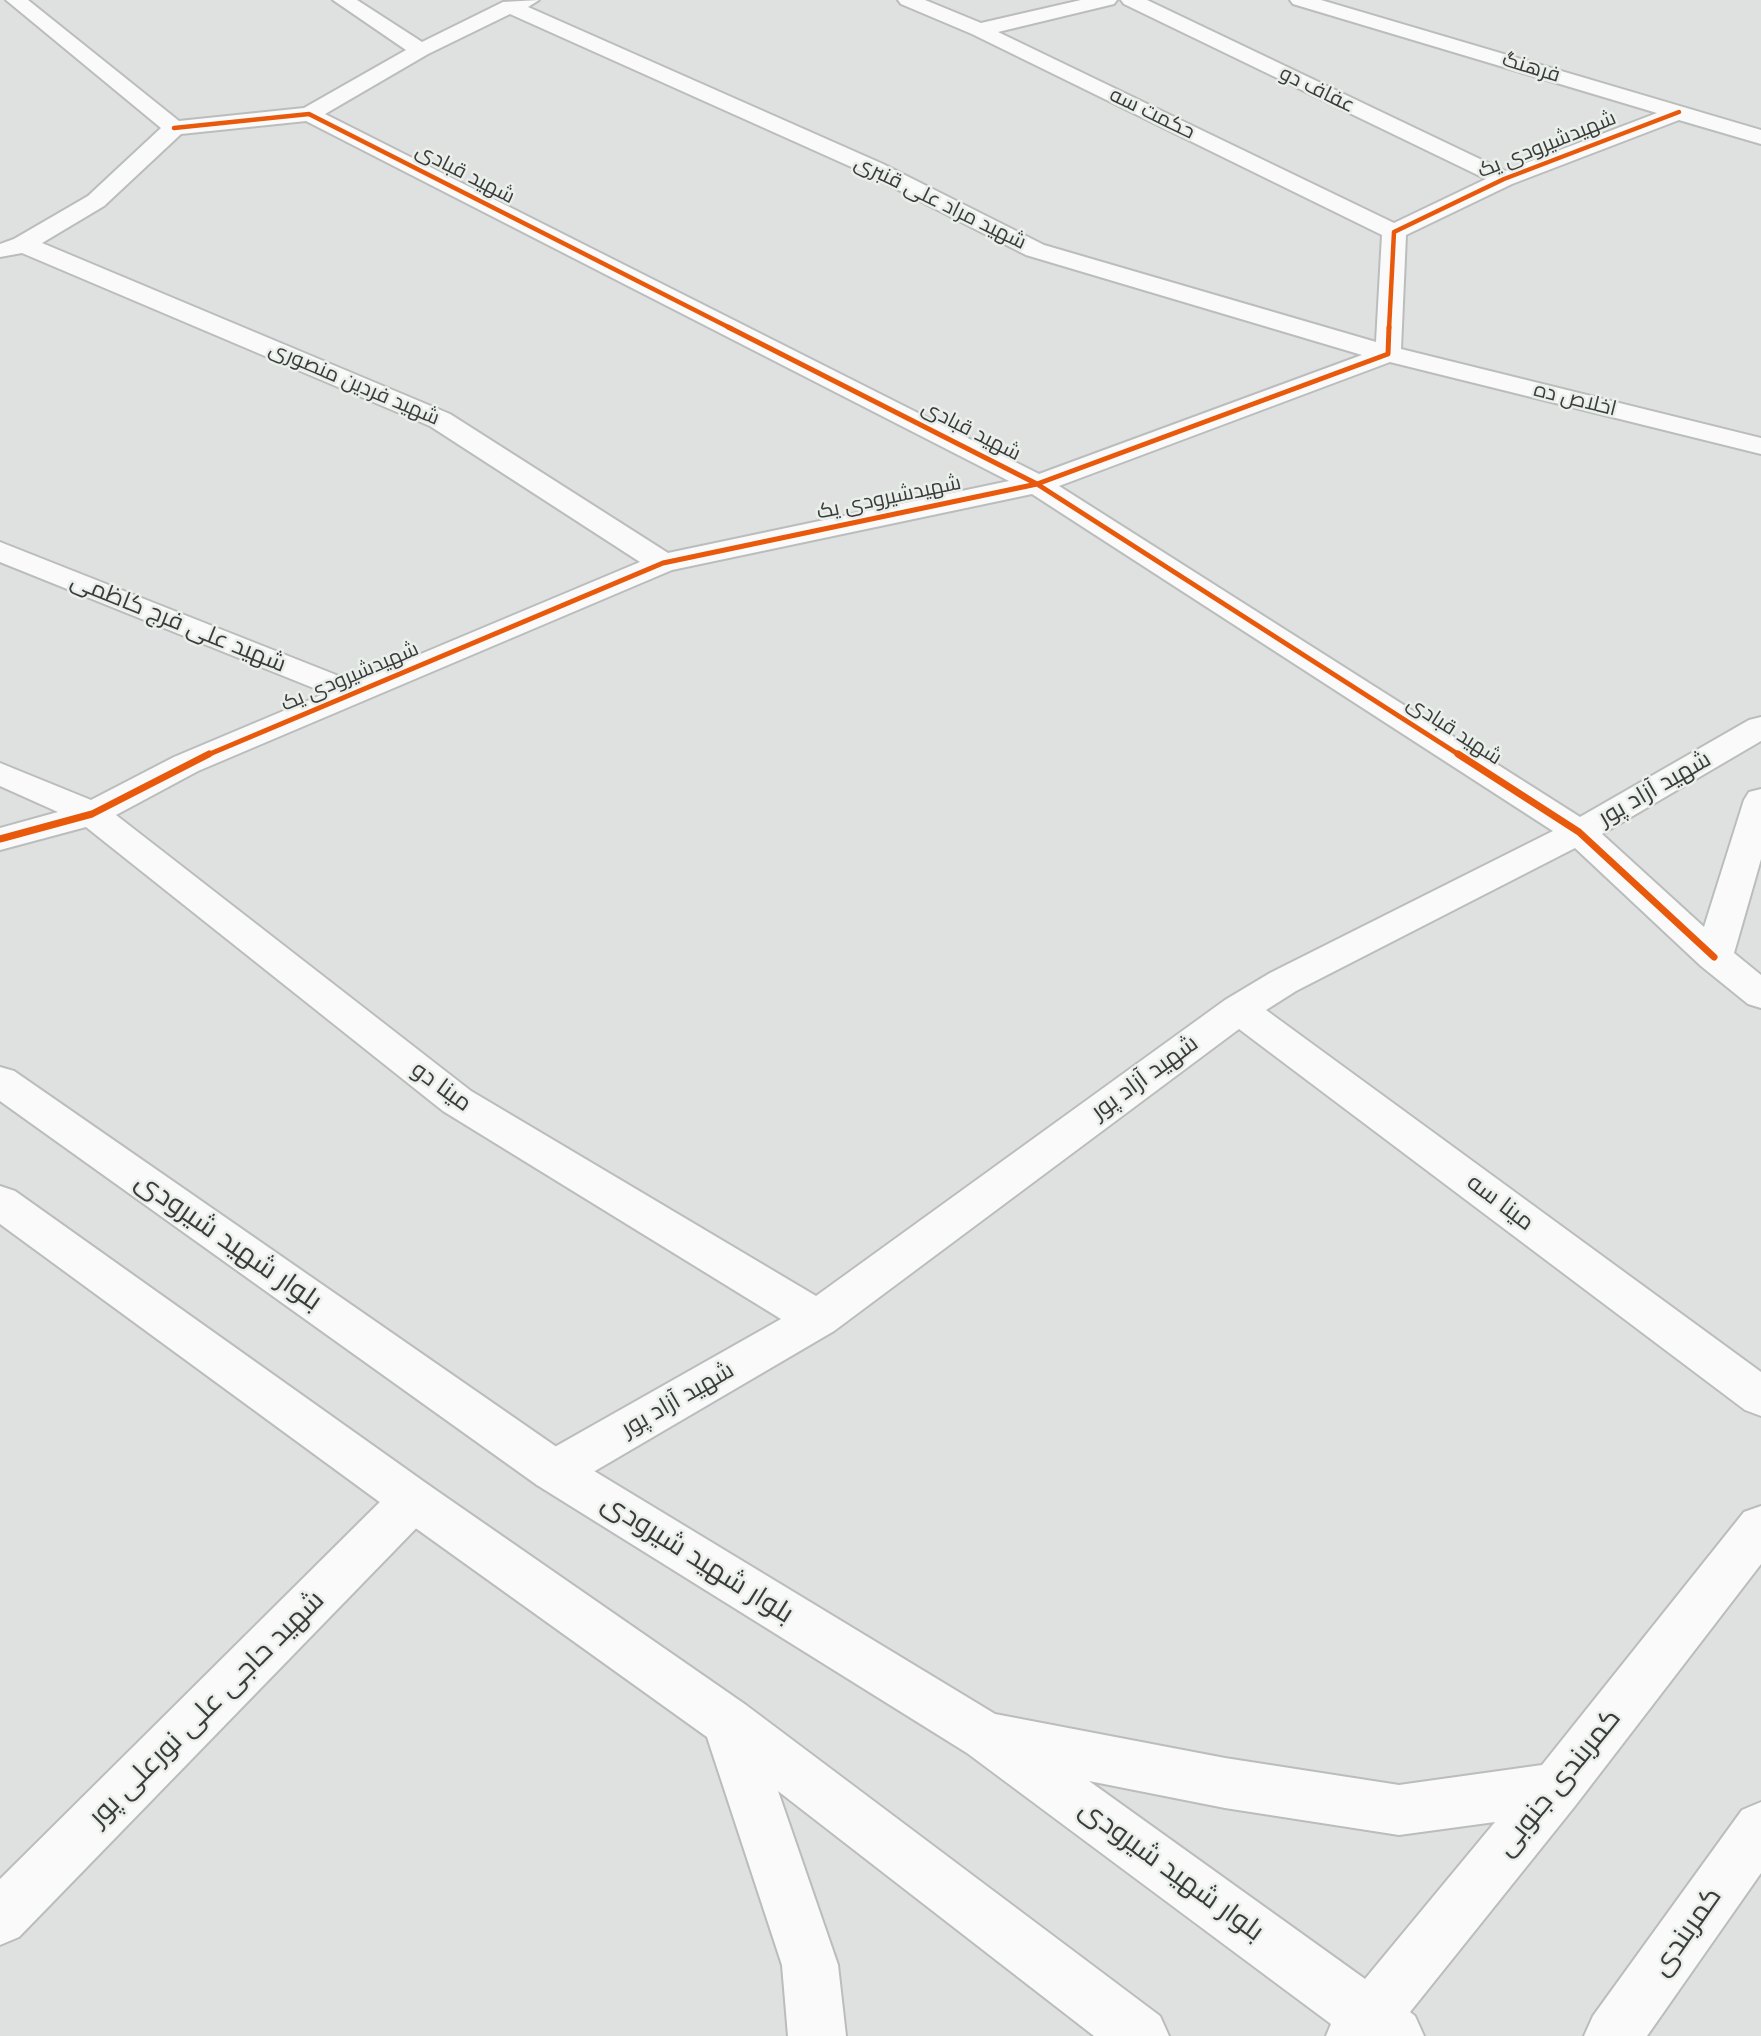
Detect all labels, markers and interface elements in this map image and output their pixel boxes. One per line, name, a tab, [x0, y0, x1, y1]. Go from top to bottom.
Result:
street label: فرهنگ	[1499, 47, 1563, 89]
street label: عفاف دو	[1275, 61, 1359, 119]
street label: حکمت سه	[1105, 83, 1199, 145]
street label: شهیدشیرودی یک	[1474, 106, 1620, 184]
street label: شهید قبادی	[411, 138, 519, 210]
street label: شهید مراد علی قنبری	[850, 150, 1030, 256]
street label: شهید فردین منصوری	[265, 337, 443, 431]
street label: اخلاص ده	[1531, 378, 1619, 422]
street label: شهید قبادی	[917, 395, 1025, 467]
street label: شهیدشیرودی یک	[814, 470, 964, 526]
street label: شهید علی فرج کاظمی	[66, 567, 290, 679]
street label: شهیدشیرودی یک	[277, 637, 423, 717]
street label: شهید قبادی	[1402, 691, 1506, 771]
street label: شهید آزاد پور	[1594, 745, 1716, 833]
street label: شهید آزاد پور	[1086, 1030, 1204, 1126]
street label: مینا دو	[405, 1056, 477, 1118]
street label: بلوار شهید شیرودی	[128, 1165, 328, 1319]
street label: مینا سه	[1461, 1168, 1539, 1238]
street label: شهید آزاد پور	[617, 1356, 739, 1444]
street label: بلوار شهید شیرودی	[595, 1486, 799, 1632]
street label: شهید حاجی علی نورعلی پور	[82, 1584, 332, 1834]
street label: کمربندی جنوبی	[1489, 1703, 1629, 1863]
street label: بلوار شهید شیرودی	[1072, 1793, 1270, 1949]
street label: کمربندی	[1644, 1881, 1730, 1983]

